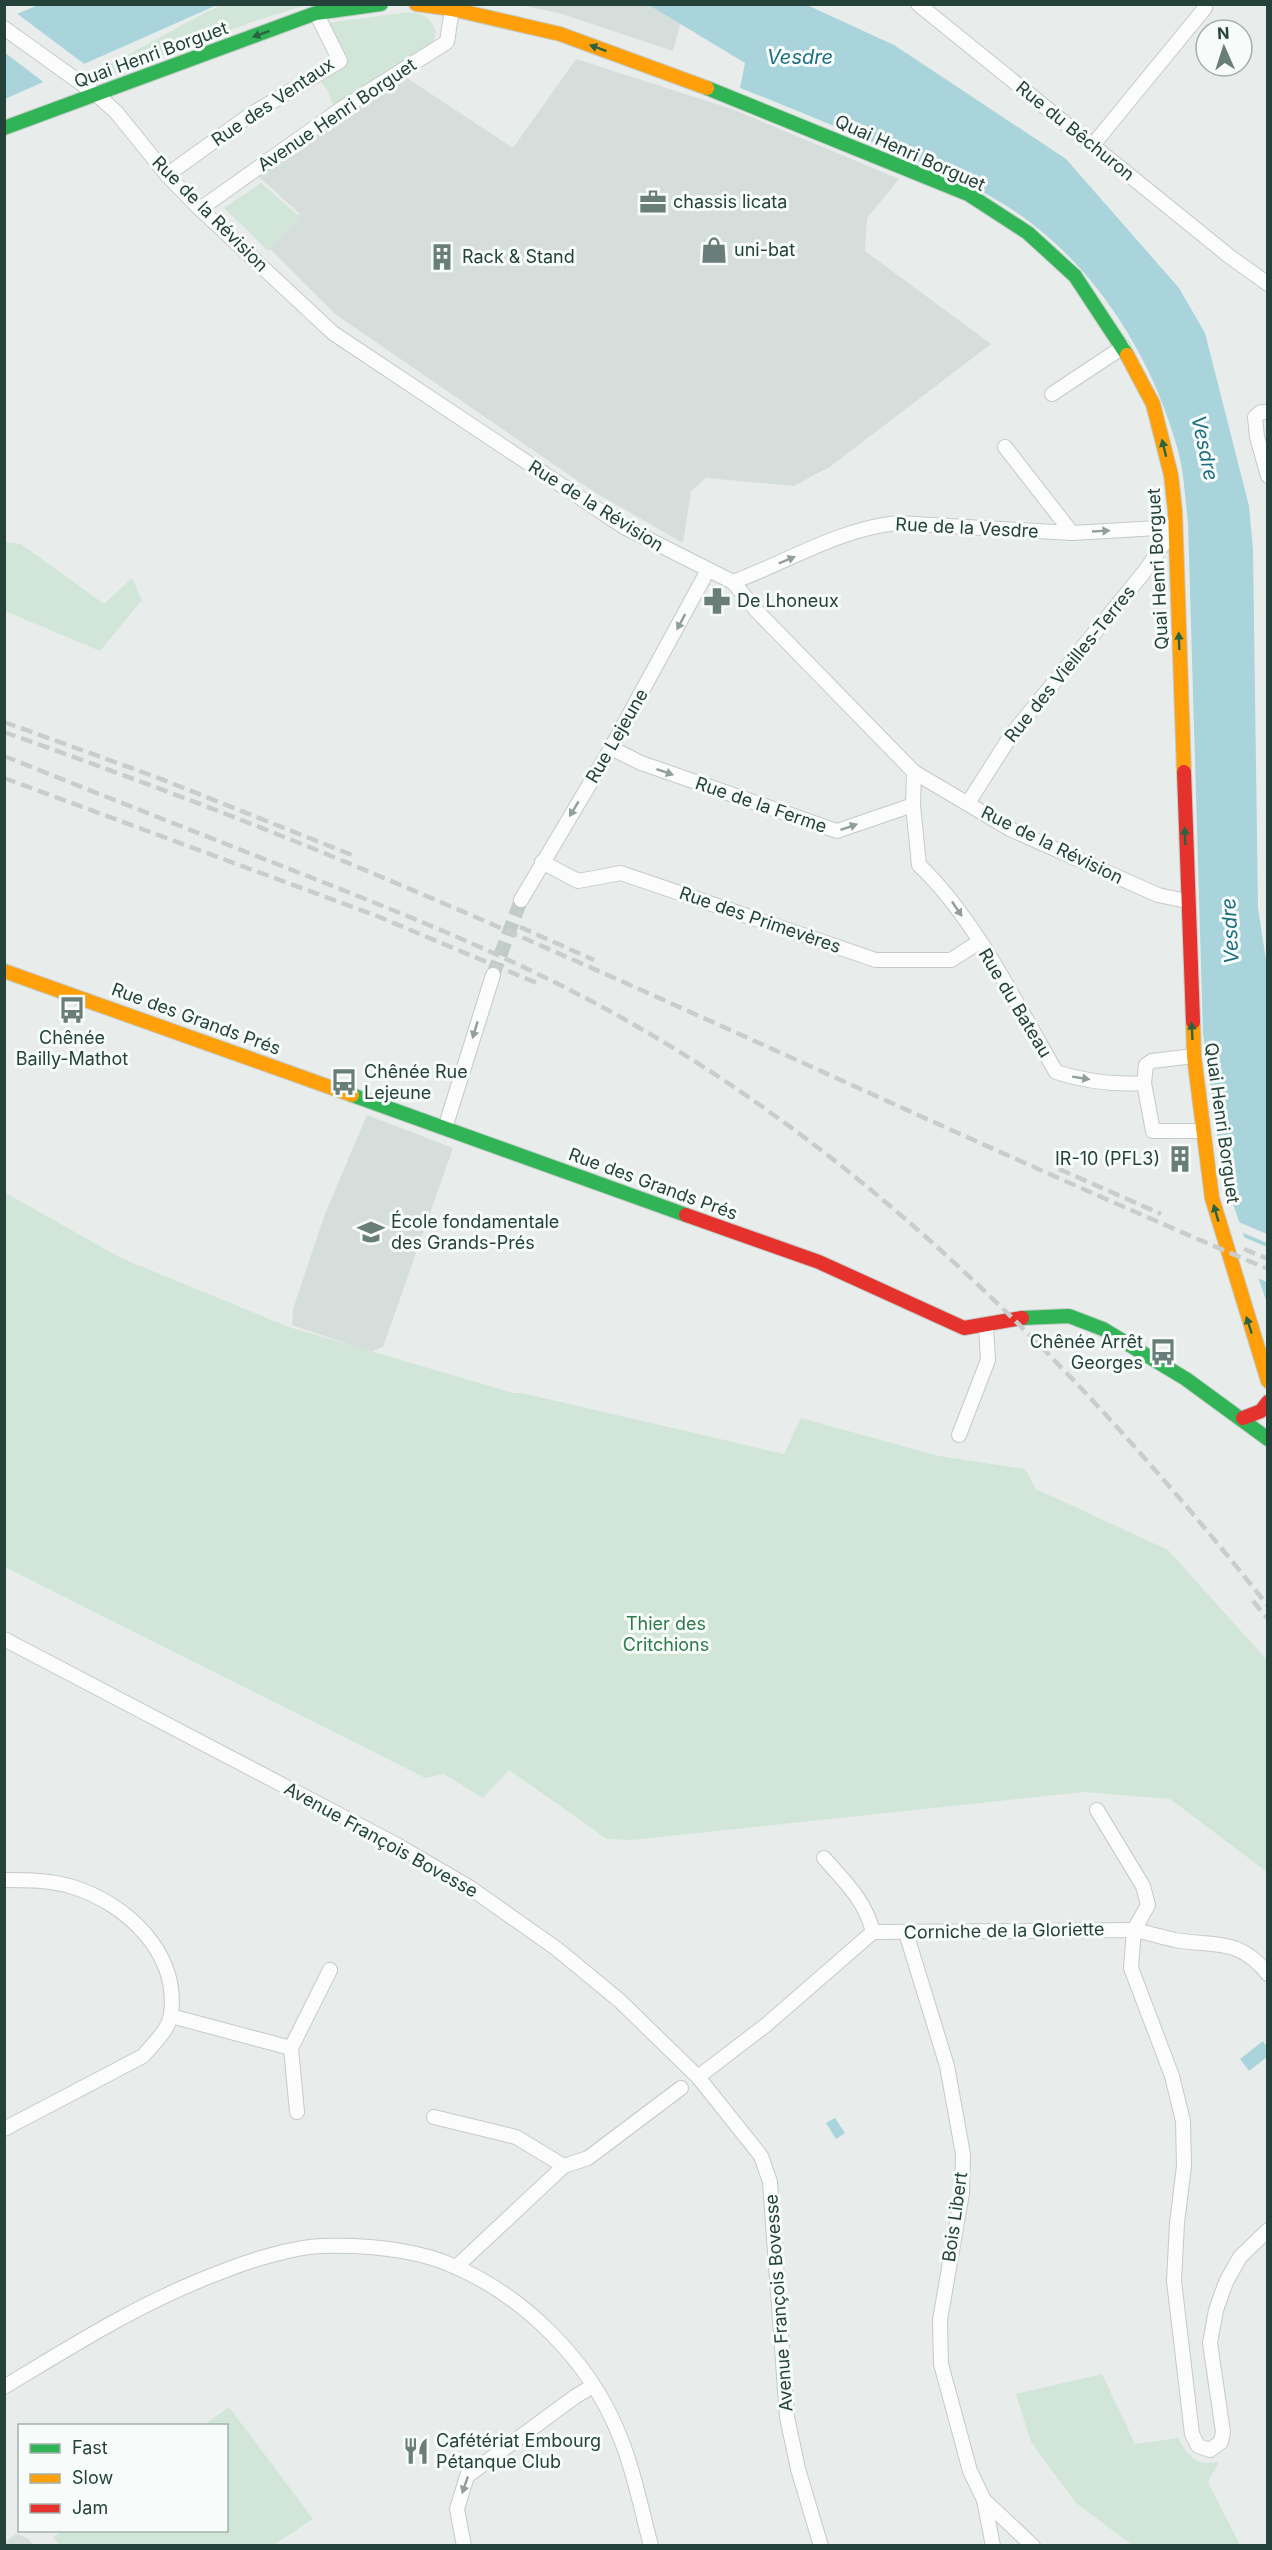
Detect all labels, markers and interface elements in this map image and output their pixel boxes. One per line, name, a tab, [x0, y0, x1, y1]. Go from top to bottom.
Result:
street label: Quai Henri Borguet	[71, 17, 231, 92]
north arrow	[1194, 18, 1254, 78]
text: N	[1217, 23, 1230, 43]
one-way arrow	[252, 30, 270, 39]
one-way arrow	[589, 43, 607, 52]
water label: Vesdre	[767, 45, 833, 69]
street label: Rue des Ventaux	[208, 53, 338, 150]
street label: Avenue Henri Borguet	[254, 54, 420, 175]
street label: Rue du Bêchuron	[1012, 76, 1139, 185]
street label: Quai Henri Borguet	[832, 110, 989, 195]
street label: Rue de la Révision	[148, 151, 273, 276]
office icon: chassis licata	[638, 187, 668, 217]
place label: chassis licata	[673, 191, 787, 212]
shop icon: uni-bat	[699, 235, 729, 265]
place label: uni-bat	[734, 239, 795, 260]
building icon: Rack & Stand	[427, 242, 457, 272]
place label: Rack & Stand	[462, 246, 575, 267]
water label: Vesdre	[1186, 413, 1224, 483]
one-way arrow	[1158, 439, 1168, 457]
street label: Rue de la Révision	[525, 456, 668, 556]
street label: Quai Henri Borguet	[1143, 487, 1172, 650]
street label: Rue de la Vesdre	[895, 513, 1039, 542]
one-way arrow	[1092, 527, 1111, 536]
one-way arrow	[779, 555, 797, 565]
street label: Rue des Vieilles-Terres	[1000, 581, 1139, 746]
pharmacy icon: De Lhoneux	[702, 586, 732, 616]
place label: De Lhoneux	[737, 590, 839, 611]
one-way arrow	[676, 614, 686, 631]
one-way arrow	[1175, 632, 1184, 651]
street label: Rue Lejeune	[581, 685, 652, 787]
one-way arrow	[656, 767, 674, 777]
street label: Rue de la Ferme	[693, 772, 830, 837]
one-way arrow	[568, 801, 579, 818]
street label: Rue de la Révision	[978, 801, 1127, 888]
one-way arrow	[840, 822, 858, 832]
one-way arrow	[1180, 827, 1190, 846]
street label: Rue des Primevères	[677, 882, 844, 957]
water label: Vesdre	[1216, 898, 1244, 964]
one-way arrow	[951, 901, 962, 917]
street label: Rue du Bateau	[975, 944, 1056, 1061]
street label: Rue des Grands Prés	[109, 978, 284, 1059]
bus stop icon: Chênée Bailly-Mathot	[57, 995, 87, 1025]
one-way arrow	[470, 1021, 479, 1039]
one-way arrow	[1188, 1022, 1197, 1041]
place label: Chênée Bailly-Mathot	[16, 1027, 128, 1069]
street label: Quai Henri Borguet	[1201, 1041, 1244, 1205]
place label: Chênée Rue Lejeune	[364, 1061, 468, 1103]
bus stop icon: Chênée Rue Lejeune	[329, 1067, 359, 1097]
one-way arrow	[1072, 1074, 1091, 1083]
street label: Rue des Grands Prés	[566, 1143, 741, 1224]
building icon: IR-10 (PFL3)	[1165, 1144, 1195, 1174]
place label: IR-10 (PFL3)	[1055, 1148, 1160, 1169]
one-way arrow	[1211, 1204, 1220, 1222]
place label: École fondamentale des Grands-Prés	[391, 1210, 559, 1253]
school or university icon: École fondamentale des Grands-Prés	[356, 1217, 386, 1247]
one-way arrow	[1244, 1316, 1254, 1334]
place label: Chênée Arrêt Georges	[1030, 1331, 1143, 1373]
bus stop icon: Chênée Arrêt Georges	[1148, 1337, 1178, 1367]
park label: Thier des Critchions	[623, 1613, 709, 1655]
street label: Avenue François Bovesse	[281, 1778, 482, 1902]
street label: Corniche de la Gloriette	[903, 1918, 1105, 1943]
street label: Bois Libert	[938, 2171, 971, 2263]
street label: Avenue François Bovesse	[760, 2194, 797, 2412]
legend	[18, 2424, 228, 2532]
place label: Cafétériat Embourg Pétanque Club	[436, 2430, 601, 2472]
restaurant icon: Cafétériat Embourg Pétanque Club	[401, 2436, 431, 2466]
text: Fast	[72, 2437, 108, 2458]
text: Slow	[72, 2467, 113, 2488]
one-way arrow	[459, 2476, 469, 2494]
text: Jam	[72, 2497, 108, 2518]

